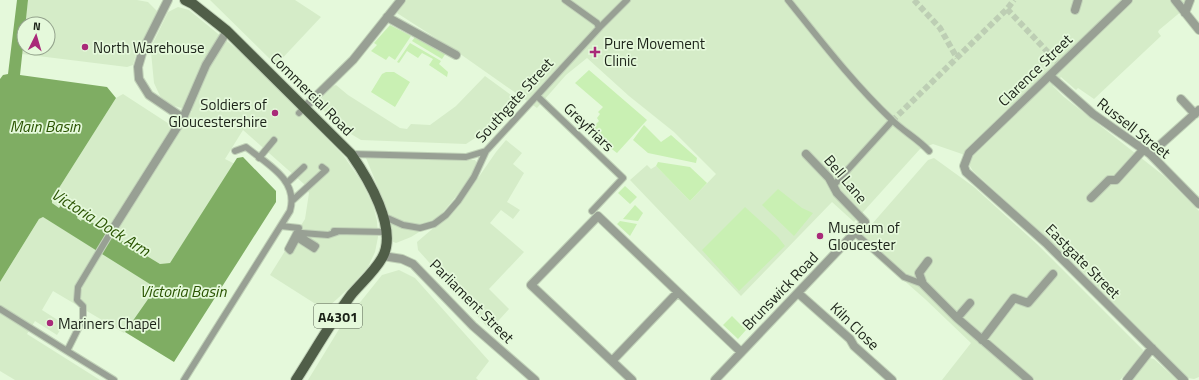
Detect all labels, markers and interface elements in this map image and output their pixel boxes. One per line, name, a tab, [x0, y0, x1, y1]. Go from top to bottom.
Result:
north arrow	[16, 16, 56, 56]
text: N	[32, 18, 41, 34]
street label: Clarence Street	[993, 28, 1078, 112]
place label: Pure Movement Clinic	[604, 32, 706, 72]
place label: North Warehouse	[93, 36, 204, 59]
marker: North Warehouse	[80, 42, 90, 52]
marker: Pure Movement Clinic	[589, 46, 601, 58]
street label: Commercial Road	[265, 47, 359, 141]
street label: Southgate Street	[470, 52, 559, 148]
street label: Russell Street	[1092, 92, 1176, 164]
place label: Soldiers of Gloucestershire	[168, 93, 267, 133]
street label: Greyfriars	[559, 97, 619, 157]
marker: Soldiers of Gloucestershire	[270, 108, 280, 118]
water label: Main Basin	[10, 114, 81, 138]
street label: Bell Lane	[819, 150, 873, 208]
water label: Victoria Dock Arm	[47, 182, 156, 262]
place label: Museum of Gloucester	[828, 216, 900, 256]
street label: Eastgate Street	[1040, 218, 1126, 304]
marker: Museum of Gloucester	[815, 231, 825, 241]
street label: Brunswick Road	[736, 246, 824, 336]
street label: Parliament Street	[425, 254, 520, 349]
water label: Victoria Basin	[140, 279, 227, 303]
street label: Kiln Close	[825, 297, 885, 355]
road number: A4301	[314, 304, 362, 328]
place label: Mariners Chapel	[58, 312, 160, 335]
marker: Mariners Chapel	[45, 318, 55, 328]

